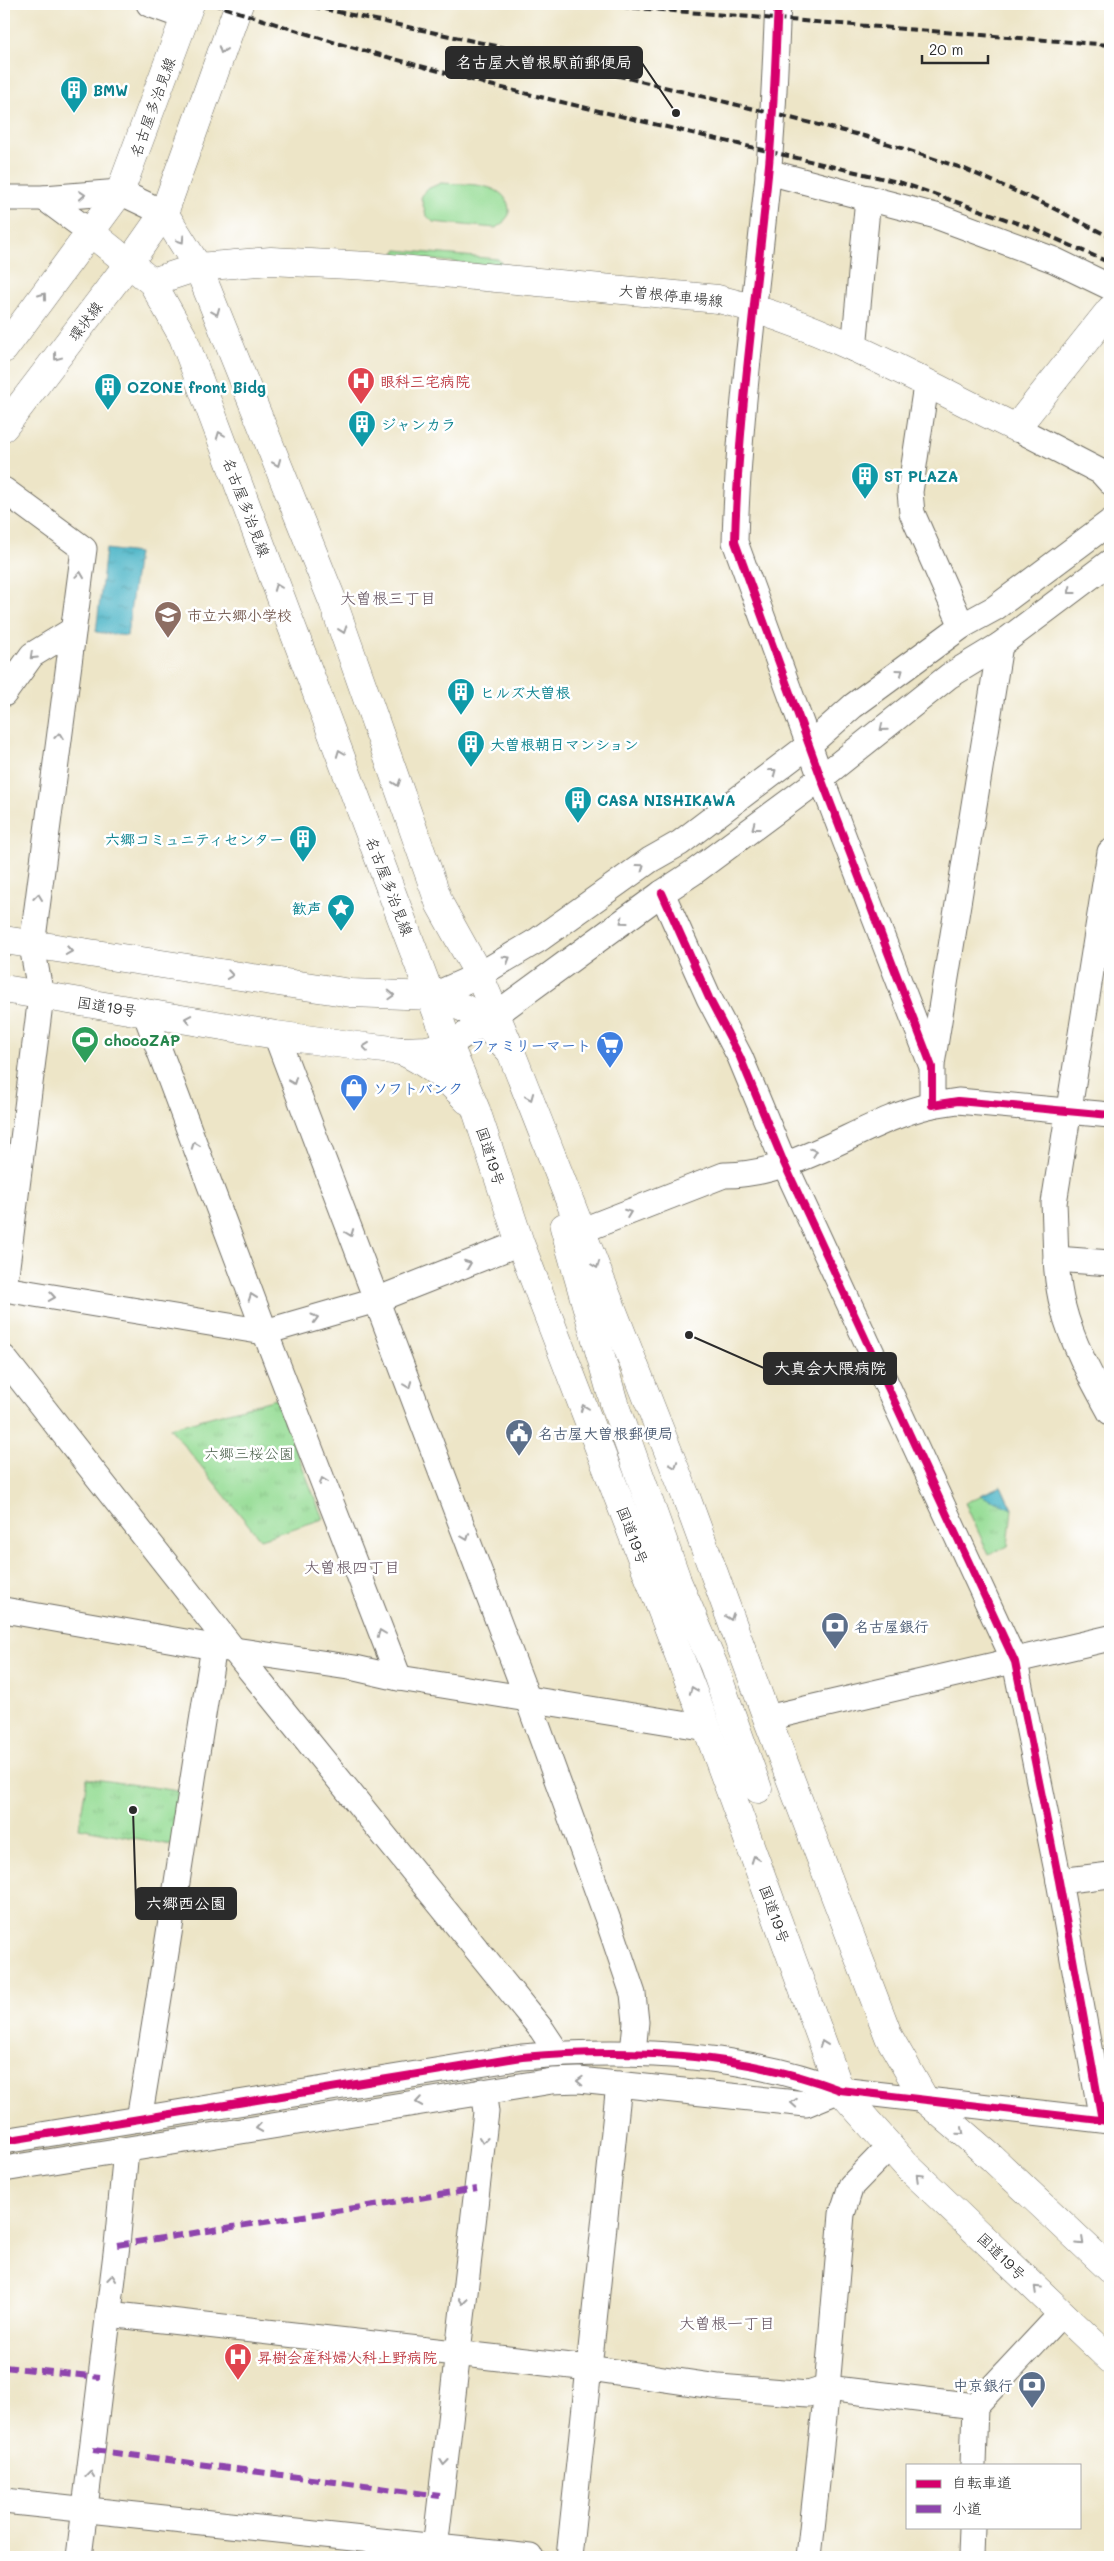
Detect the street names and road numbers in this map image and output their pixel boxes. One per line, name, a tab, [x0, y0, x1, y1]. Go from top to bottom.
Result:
street label: 名古屋多治見線	[125, 54, 179, 160]
street label: 大曽根停車場線	[618, 280, 724, 310]
street label: 環状線	[63, 297, 107, 345]
street label: 名古屋多治見線	[219, 454, 275, 560]
street label: 名古屋多治見線	[362, 833, 418, 939]
street label: 国道19号	[76, 991, 138, 1021]
street label: 国道19号	[472, 1124, 510, 1188]
street label: 国道19号	[613, 1503, 653, 1567]
street label: 国道19号	[755, 1882, 795, 1946]
street label: 国道19号	[973, 2228, 1031, 2284]

